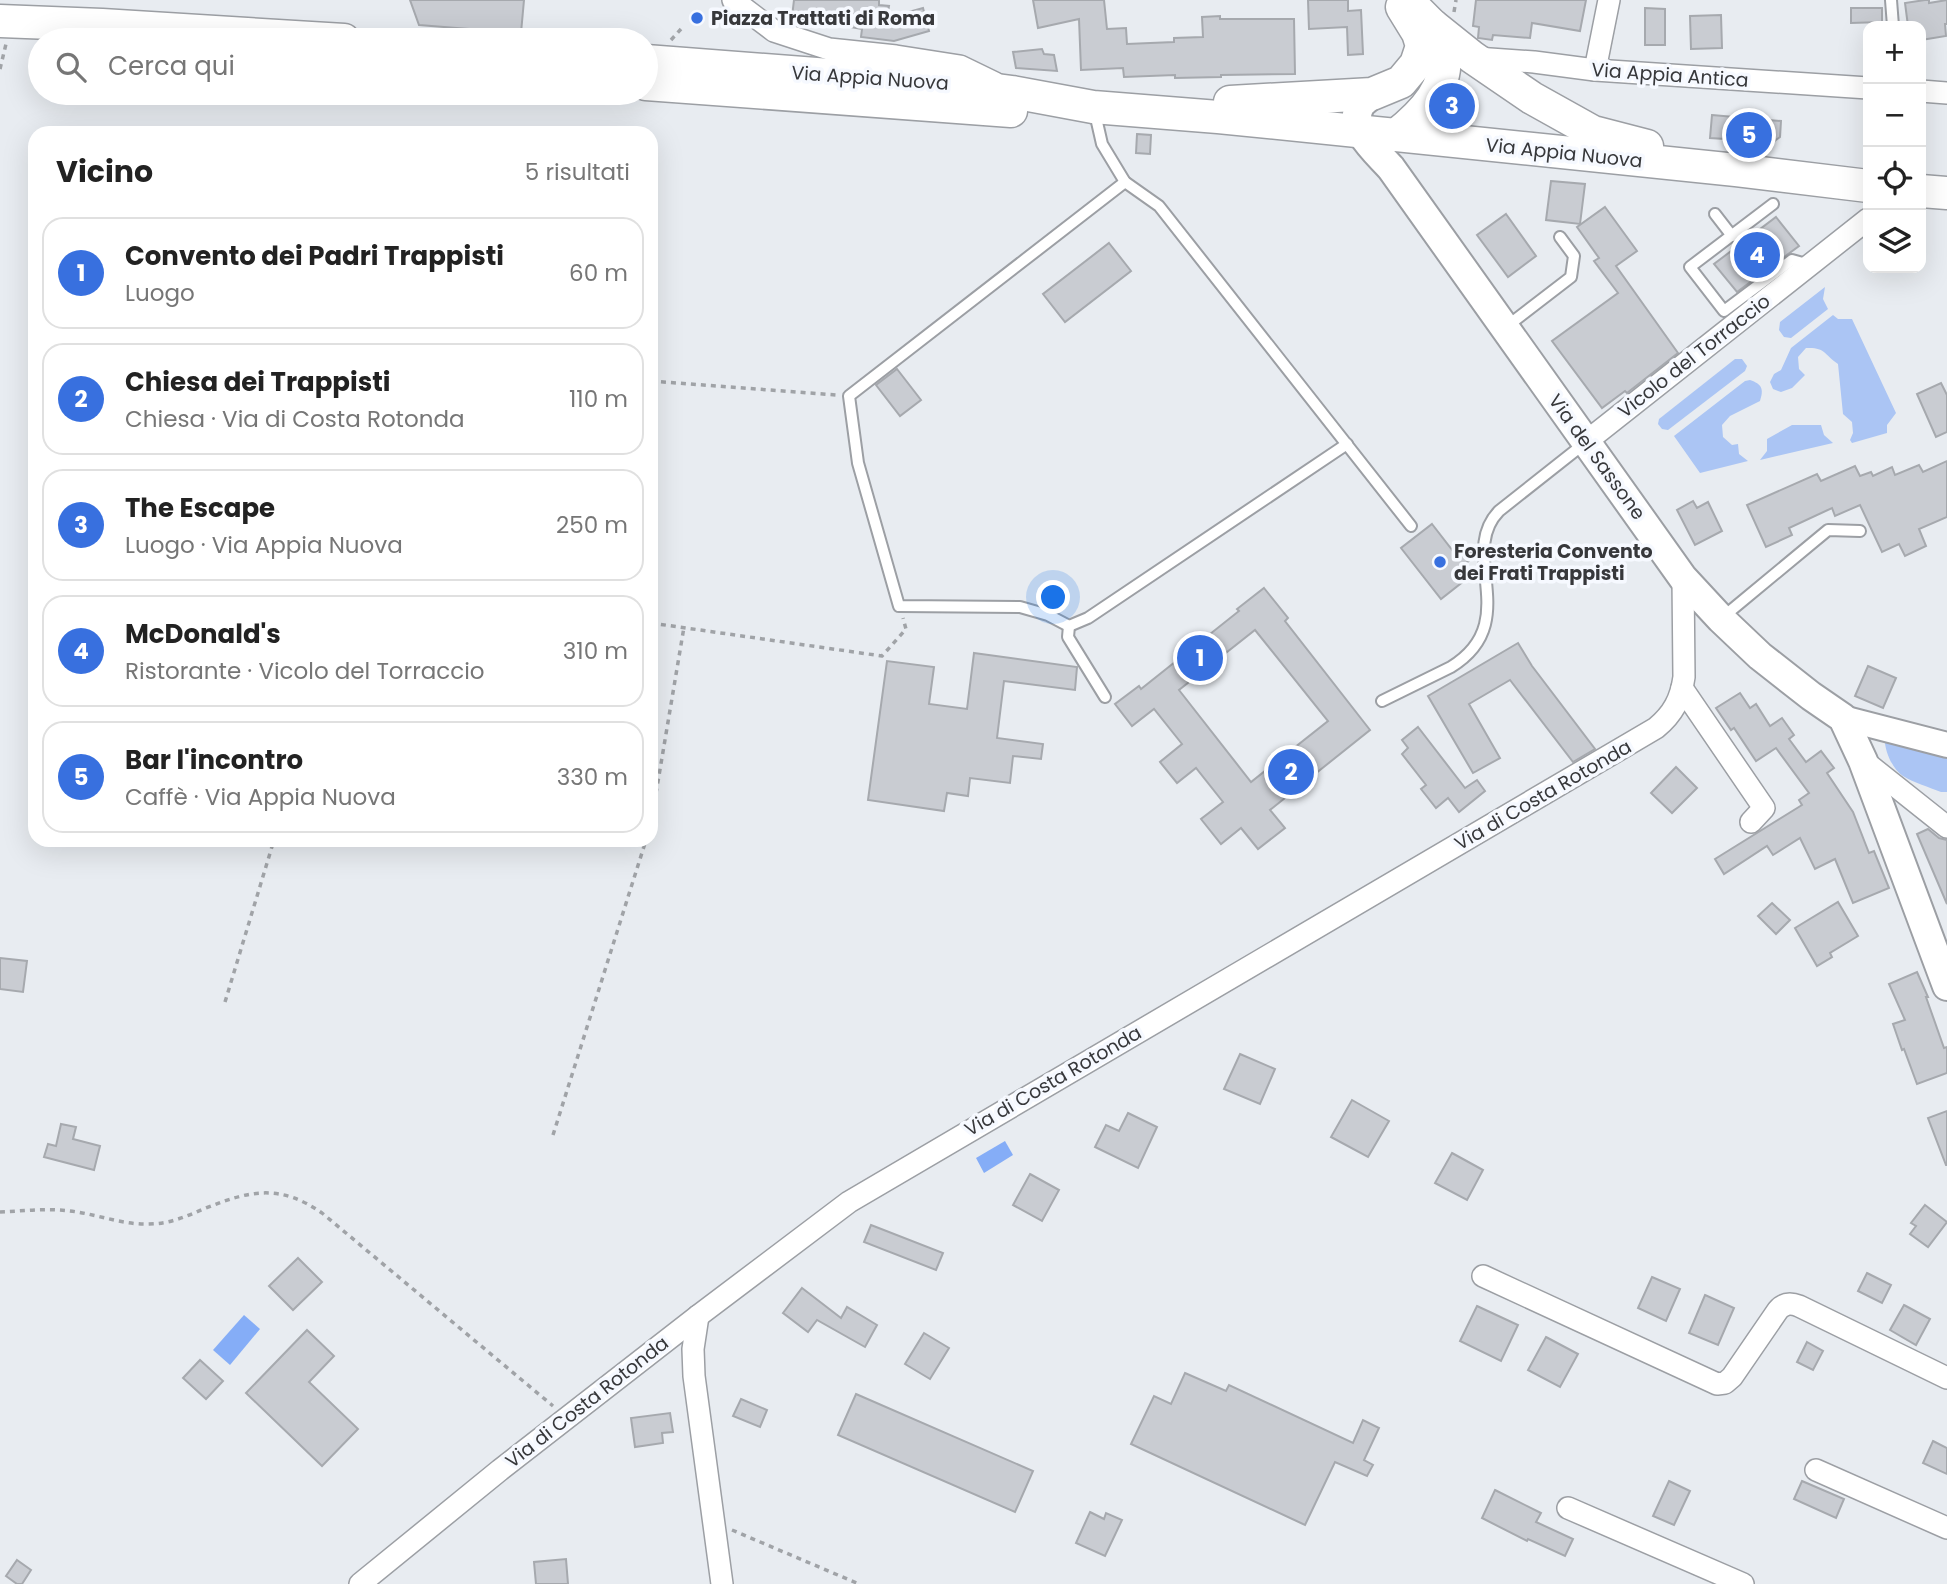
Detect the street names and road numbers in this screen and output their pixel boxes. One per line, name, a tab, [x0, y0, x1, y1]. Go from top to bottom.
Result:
street label: Via Appia Antica	[1591, 56, 1749, 94]
street label: Via Appia Nuova	[790, 59, 950, 97]
street label: Via Appia Nuova	[1484, 131, 1644, 175]
street label: Vicolo del Torraccio	[1612, 288, 1776, 424]
street label: Via del Sassone	[1542, 388, 1652, 526]
street label: Via di Costa Rotonda	[1450, 733, 1636, 857]
street label: Via di Costa Rotonda	[960, 1019, 1146, 1143]
street label: Via di Costa Rotonda	[500, 1330, 674, 1474]

